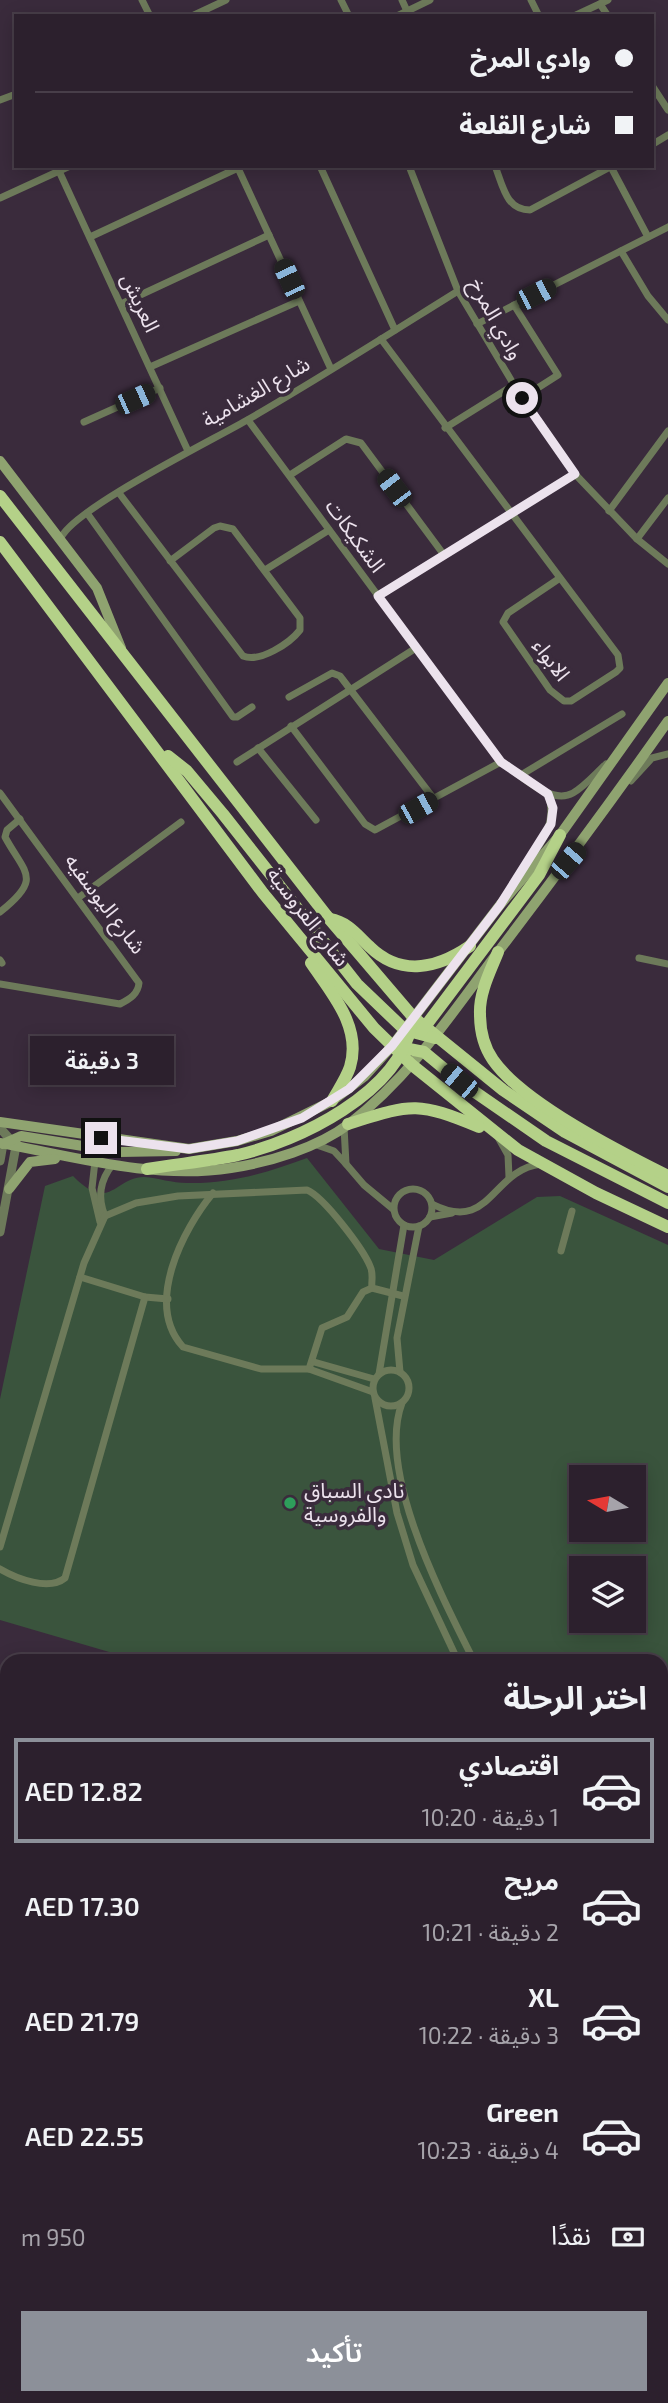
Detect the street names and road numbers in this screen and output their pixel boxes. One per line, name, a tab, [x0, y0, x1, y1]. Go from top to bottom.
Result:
street label: العريش	[116, 269, 166, 336]
street label: وادي المرخ	[460, 273, 530, 366]
street label: شارع الغشامية	[197, 350, 315, 435]
street label: الشكيكات	[321, 494, 391, 577]
street label: الابواء	[527, 633, 576, 686]
street label: شارع اليوسفيه	[57, 848, 152, 960]
street label: شارع الفروسية	[260, 862, 356, 973]

